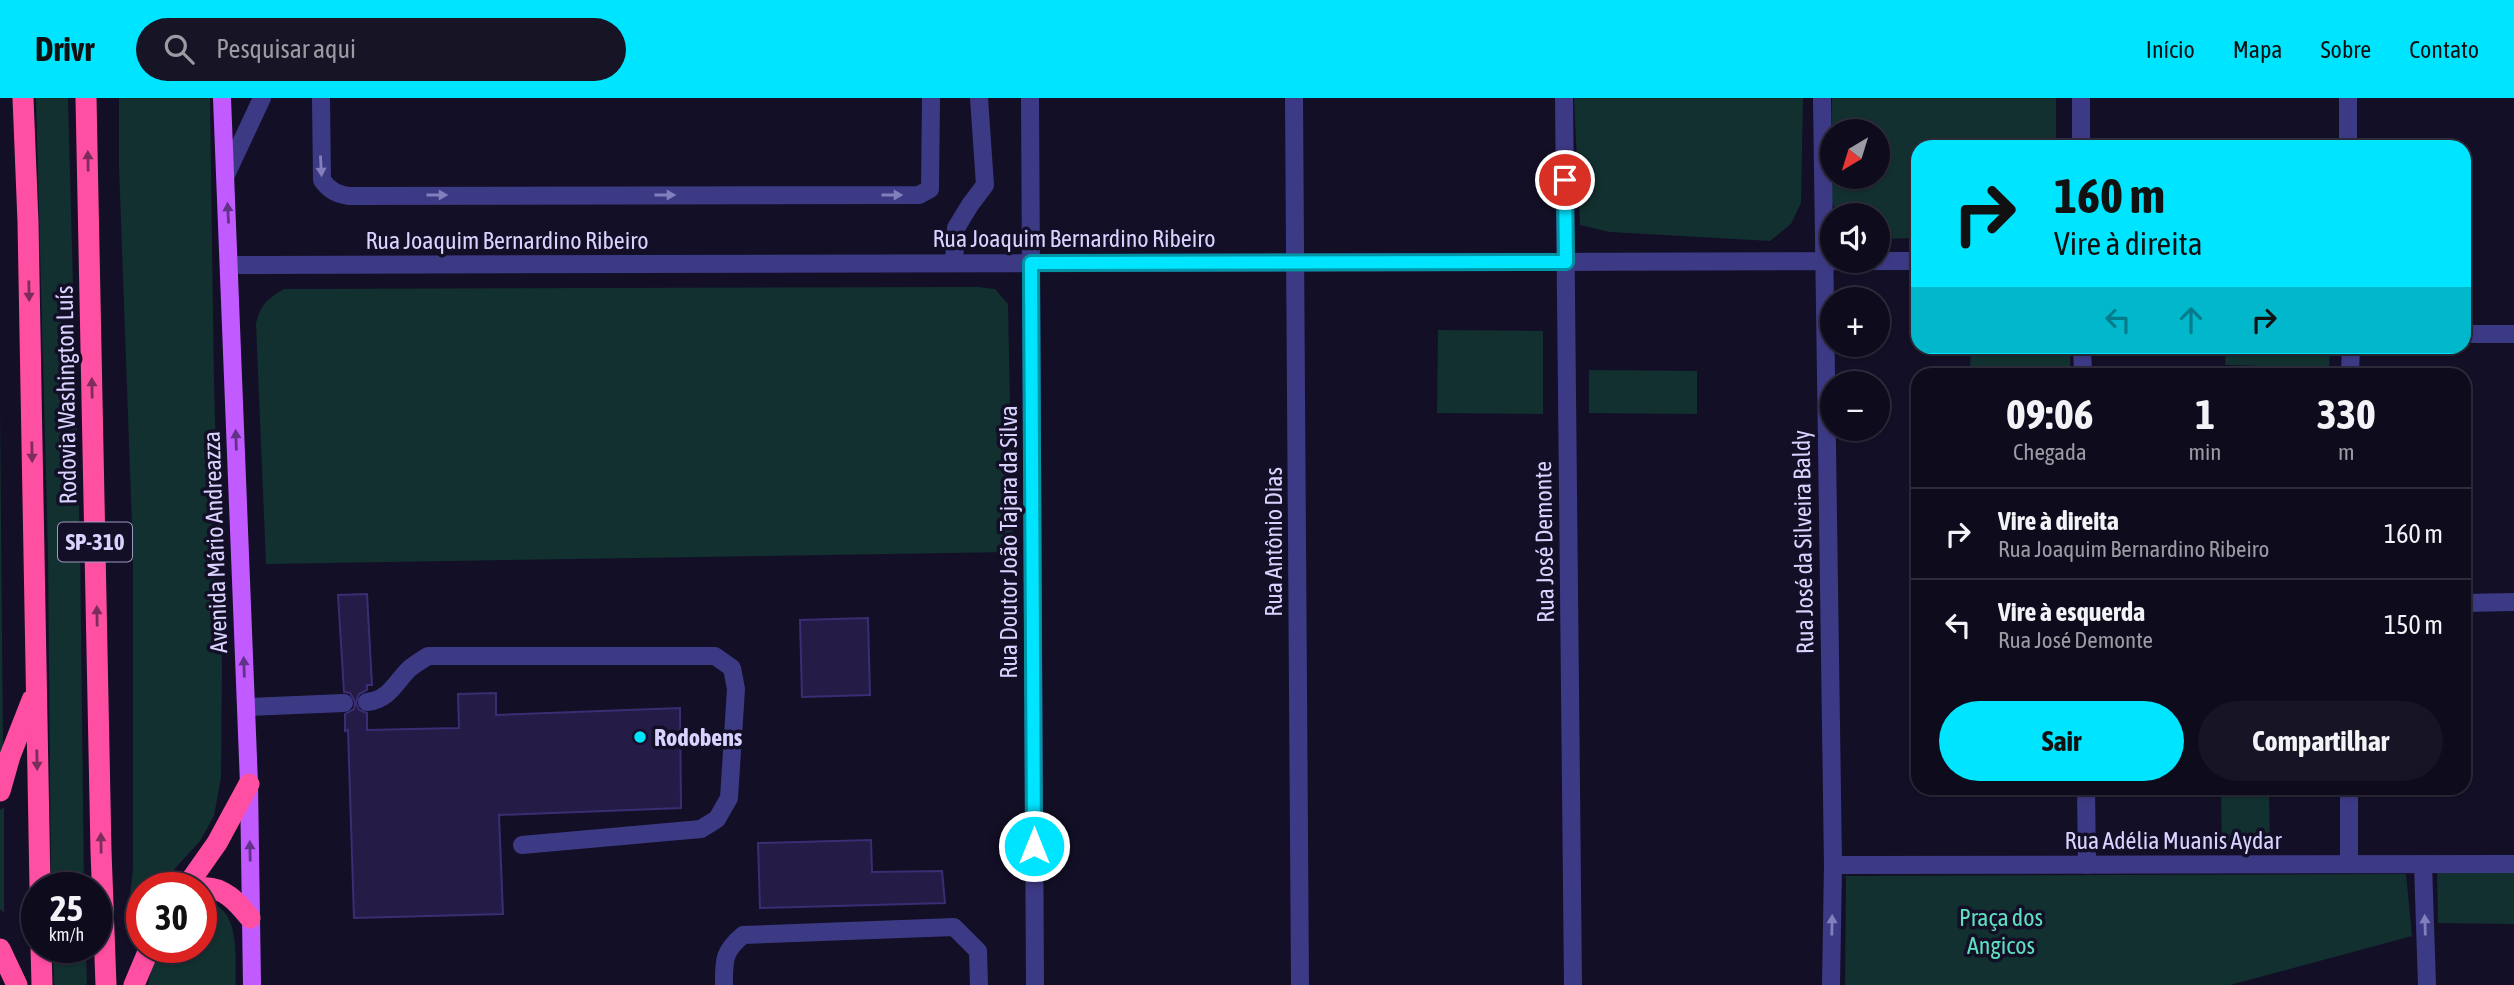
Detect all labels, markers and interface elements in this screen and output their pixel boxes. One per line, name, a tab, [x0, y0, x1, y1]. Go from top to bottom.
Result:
search box	[136, 18, 626, 81]
text: Drivr	[35, 30, 94, 68]
icon: search	[160, 30, 198, 68]
text: Pesquisar aqui	[216, 34, 356, 64]
text: Início	[2146, 36, 2195, 63]
text: Mapa	[2233, 36, 2283, 63]
text: Sobre	[2321, 36, 2371, 63]
text: Contato	[2409, 36, 2479, 63]
north arrow	[1820, 119, 1890, 189]
map controls	[1820, 119, 1890, 441]
one-way arrow	[82, 150, 93, 172]
pin	[1535, 150, 1595, 210]
one-way arrow	[315, 155, 326, 177]
icon: arrive	[1546, 161, 1584, 199]
text: 160 m	[2054, 167, 2165, 223]
icon: right	[1939, 168, 2030, 259]
one-way arrow	[427, 189, 449, 201]
one-way arrow	[654, 189, 676, 201]
one-way arrow	[882, 189, 904, 201]
one-way arrow	[222, 201, 233, 223]
button: sound	[1820, 203, 1890, 273]
street label: Rua Joaquim Bernardino Ribeiro	[932, 225, 1216, 252]
text: Vire à direita	[2054, 225, 2203, 262]
street label: Rua Joaquim Bernardino Ribeiro	[365, 227, 649, 254]
one-way arrow	[23, 280, 35, 302]
street label: Rodovia Washington Luís	[51, 285, 81, 505]
button: +	[1820, 287, 1890, 357]
icon: left	[2099, 301, 2137, 339]
icon: ahead	[2172, 301, 2210, 339]
icon: right	[2245, 301, 2283, 339]
button: −	[1820, 371, 1890, 441]
one-way arrow	[86, 377, 98, 399]
text: 09:06	[2006, 390, 2093, 438]
text: 1	[2195, 390, 2215, 438]
text: 330	[2317, 390, 2376, 438]
street label: Rua Doutor João Tajara da Silva	[995, 405, 1022, 679]
one-way arrow	[231, 429, 242, 451]
street label: Rua José da Silveira Baldy	[1788, 430, 1818, 654]
street label: Avenida Mário Andreazza	[198, 431, 232, 653]
text: Chegada	[2013, 439, 2087, 465]
text: min	[2189, 439, 2222, 465]
text: m	[2338, 439, 2355, 465]
one-way arrow	[26, 441, 37, 463]
street label: Rua José Demonte	[1529, 461, 1559, 623]
street label: Rua Antônio Dias	[1260, 467, 1287, 617]
text: Vire à direita	[1998, 506, 2119, 536]
icon: right	[1939, 515, 1977, 553]
text: 160 m	[2384, 519, 2443, 549]
road number: SP-310	[58, 522, 132, 562]
text: Rua Joaquim Bernardino Ribeiro	[1998, 536, 2269, 562]
text: Vire à esquerda	[1998, 597, 2145, 627]
one-way arrow	[91, 605, 102, 627]
icon: left	[1939, 606, 1977, 644]
text: 150 m	[2384, 610, 2443, 640]
text: Rua José Demonte	[1998, 627, 2153, 653]
one-way arrow	[239, 656, 250, 678]
button: Sair	[1939, 701, 2184, 781]
button: Compartilhar	[2198, 701, 2443, 781]
place label: Rodobens	[654, 724, 743, 751]
marker: Rodobens	[632, 729, 648, 745]
one-way arrow	[31, 749, 43, 771]
position arrow	[997, 809, 1071, 883]
street label: Rua Adélia Muanis Aydar	[2064, 827, 2283, 854]
one-way arrow	[95, 832, 107, 854]
one-way arrow	[244, 840, 255, 862]
speed limit sign: 30	[126, 872, 217, 963]
text: 25	[50, 888, 83, 928]
park label: Praça dos Angicos	[1959, 904, 2043, 959]
one-way arrow	[2420, 913, 2431, 935]
one-way arrow	[1826, 914, 1838, 936]
text: km/h	[49, 924, 84, 945]

